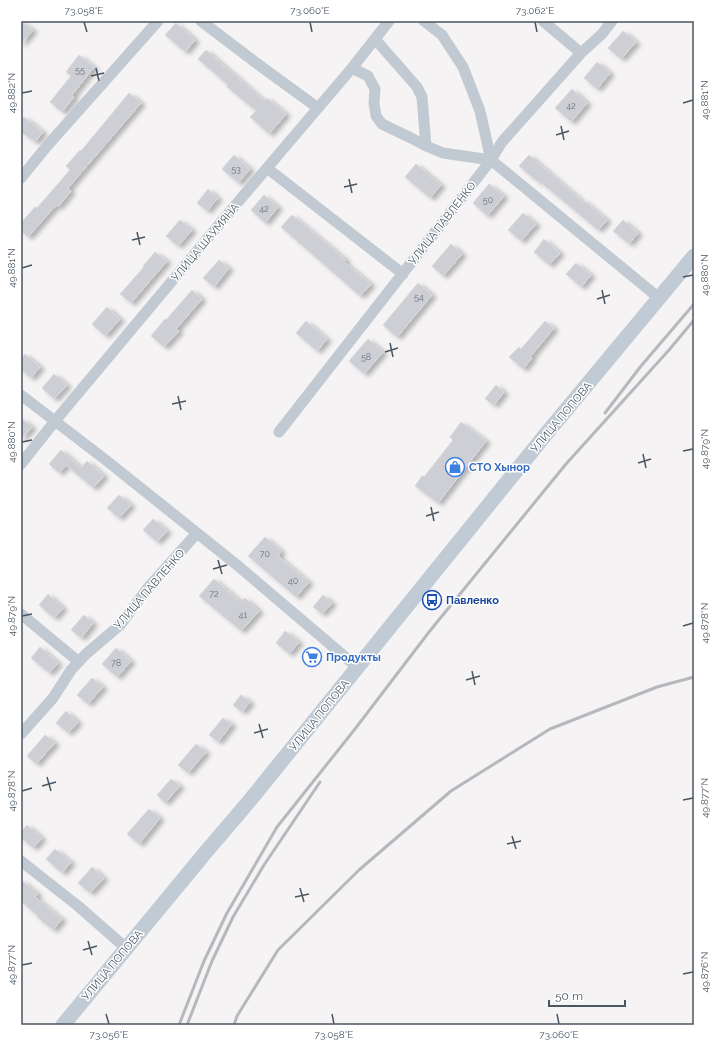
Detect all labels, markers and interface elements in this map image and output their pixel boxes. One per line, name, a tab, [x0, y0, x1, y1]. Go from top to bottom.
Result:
text: 73.058°E	[65, 5, 103, 16]
text: 73.060°E	[290, 5, 330, 16]
text: 73.062°E	[516, 5, 554, 16]
house number: 55	[75, 65, 85, 75]
text: 49.882°N	[6, 73, 17, 113]
text: 49.881°N	[699, 80, 710, 120]
house number: 42	[566, 101, 576, 111]
house number: 53	[231, 164, 241, 174]
street label: УЛИЦА ПАВЛЕНКО	[406, 179, 479, 267]
house number: 50	[483, 195, 494, 205]
street label: УЛИЦА ШАУМЯНА	[169, 200, 242, 284]
house number: 42	[259, 204, 269, 214]
text: 49.881°N	[6, 248, 17, 288]
text: 49.880°N	[699, 254, 710, 296]
house number: 54	[414, 292, 424, 302]
house number: 58	[361, 352, 371, 362]
street label: УЛИЦА ПОПОВА	[528, 379, 595, 455]
text: 49.880°N	[6, 421, 17, 463]
text: 49.879°N	[699, 429, 710, 469]
shop icon: СТО Хынор	[444, 456, 466, 478]
place label: СТО Хынор	[469, 461, 530, 474]
street label: УЛИЦА ПАВЛЕНКО	[111, 547, 188, 632]
house number: 70	[260, 549, 271, 559]
house number: 40	[288, 576, 299, 586]
house number: 72	[209, 589, 219, 599]
bus stop icon: Павленко	[421, 589, 443, 611]
place label: Павленко	[446, 594, 499, 607]
text: 49.879°N	[6, 596, 17, 636]
text: 49.878°N	[699, 603, 710, 643]
house number: 41	[239, 610, 248, 620]
supermarket icon: Продукты	[301, 646, 323, 668]
place label: Продукты	[326, 651, 381, 664]
house number: 78	[111, 658, 121, 668]
street label: УЛИЦА ПОПОВА	[287, 677, 352, 754]
text: 49.878°N	[6, 771, 17, 811]
text: 49.877°N	[699, 778, 710, 818]
street label: УЛИЦА ПОПОВА	[79, 927, 146, 1003]
text: 49.877°N	[6, 945, 17, 985]
text: 49.876°N	[699, 952, 710, 992]
scale bar	[549, 982, 625, 1008]
text: 50 m	[555, 989, 583, 1003]
text: 73.056°E	[90, 1029, 128, 1040]
text: 73.058°E	[315, 1029, 353, 1040]
text: 73.060°E	[539, 1029, 579, 1040]

